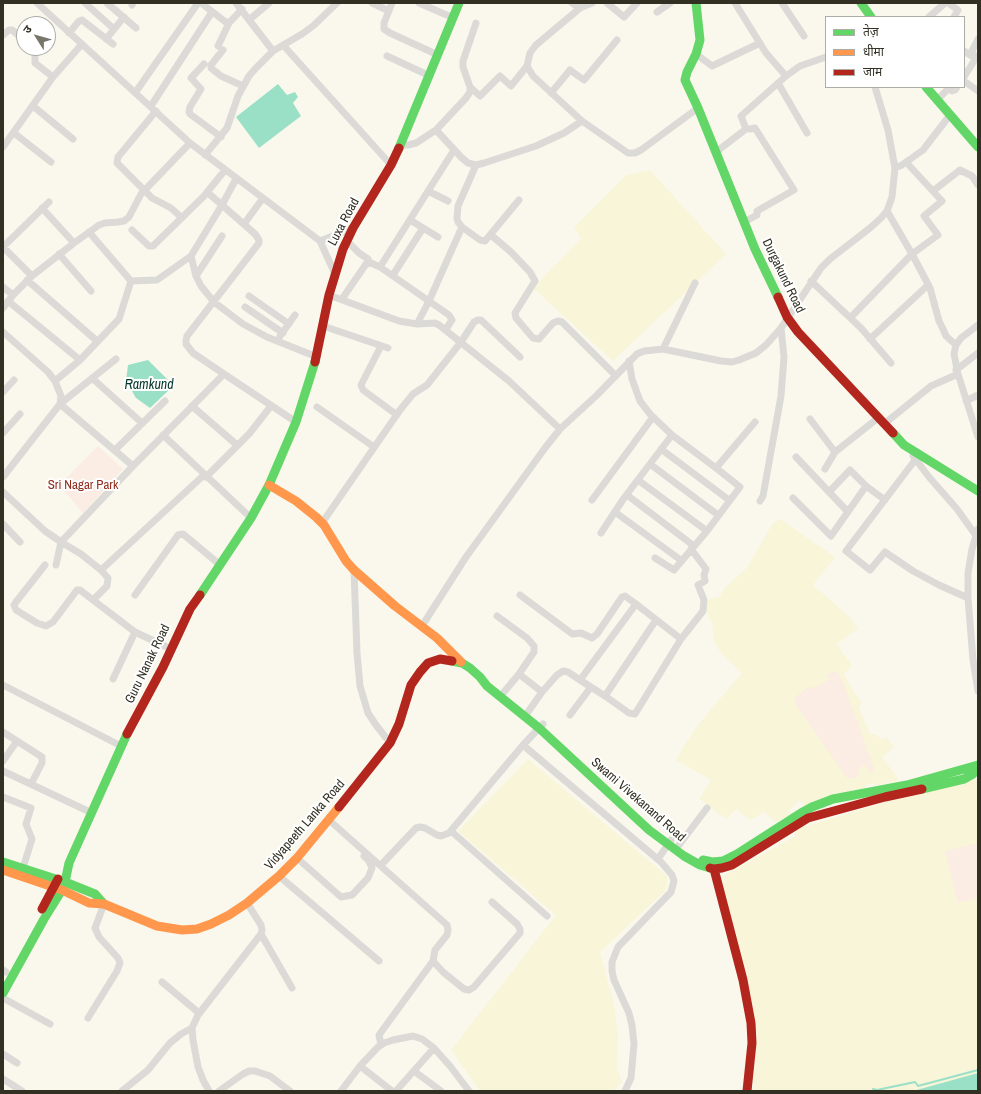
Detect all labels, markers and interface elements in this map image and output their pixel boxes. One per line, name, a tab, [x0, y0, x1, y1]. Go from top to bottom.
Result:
north arrow	[16, 16, 56, 56]
legend	[825, 16, 965, 88]
text: उ	[20, 23, 35, 36]
text: तेज़	[863, 24, 879, 40]
text: धीमा	[863, 44, 884, 60]
text: जाम	[863, 64, 882, 80]
street label: Luxa Road	[325, 196, 363, 248]
street label: Durgakund Road	[758, 236, 808, 316]
water label: Ramkund	[124, 377, 174, 393]
park label: Sri Nagar Park	[48, 478, 118, 494]
street label: Guru Nanak Road	[122, 622, 174, 706]
street label: Swami Vivekanand Road	[588, 755, 688, 845]
street label: Vidyapeeth Lanka Road	[262, 777, 348, 873]

